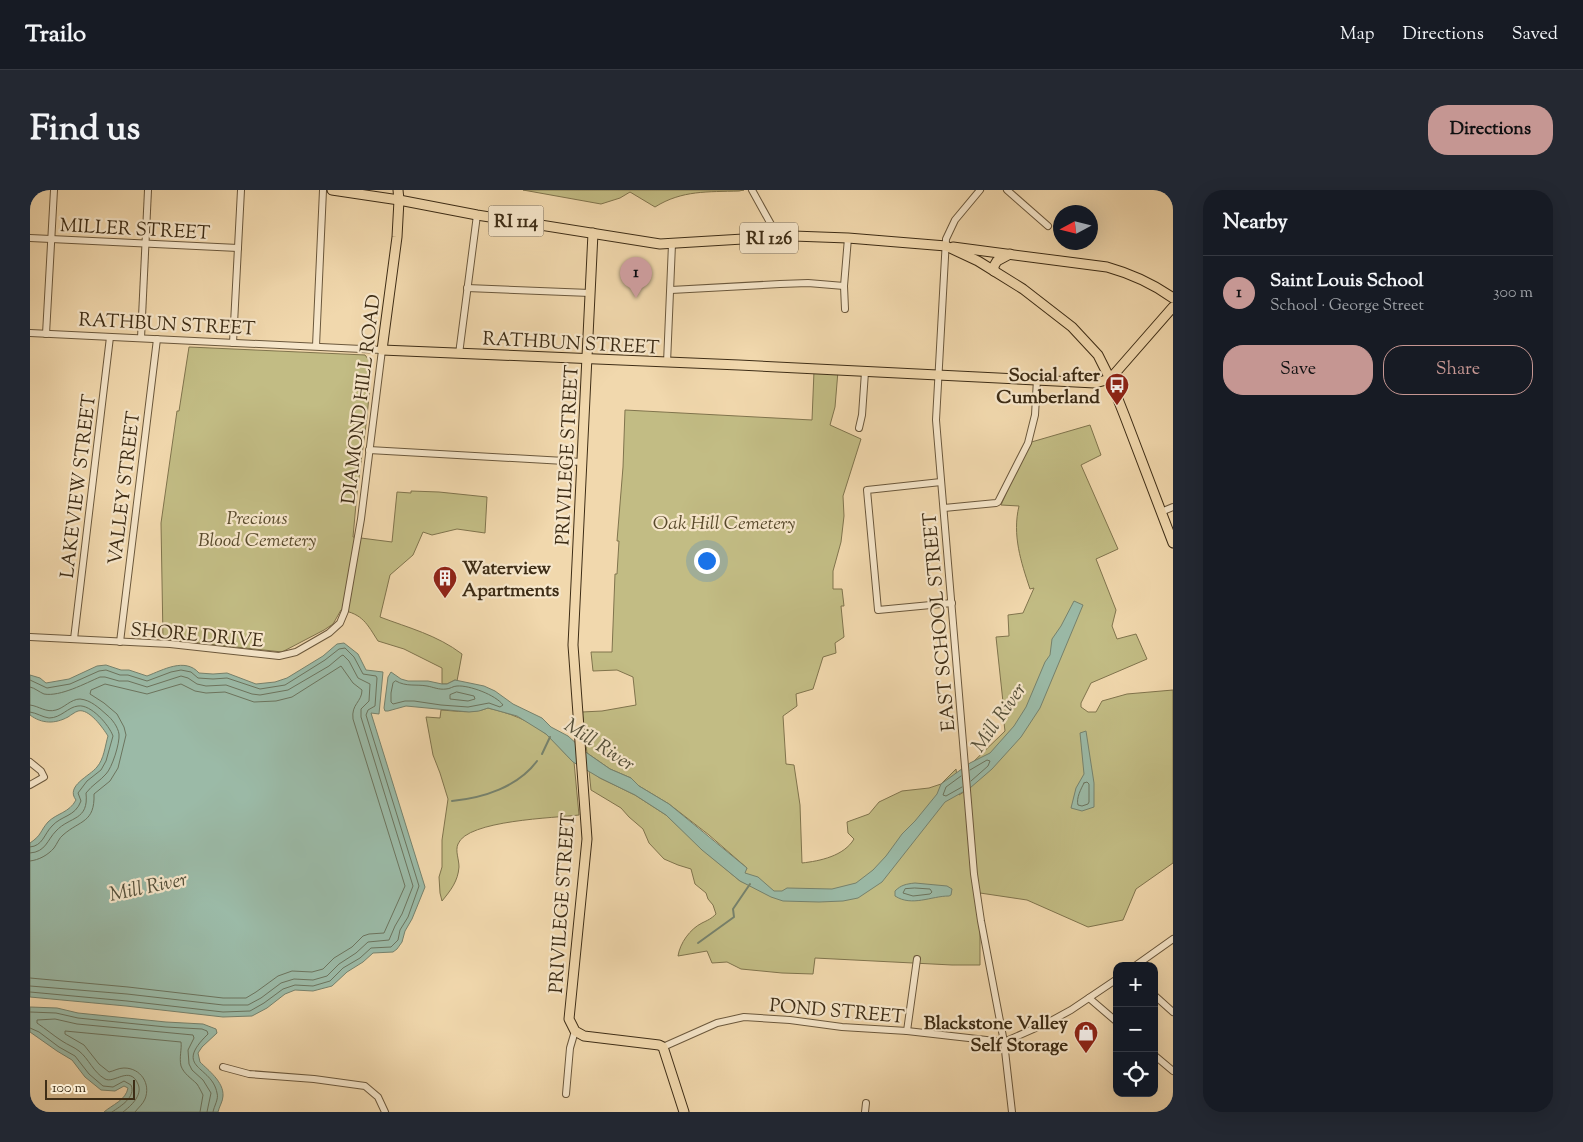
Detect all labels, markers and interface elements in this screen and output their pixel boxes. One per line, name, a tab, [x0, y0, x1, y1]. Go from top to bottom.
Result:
text: Trailo	[25, 18, 86, 52]
text: Map	[1340, 22, 1375, 48]
text: Directions	[1403, 22, 1484, 48]
text: Saved	[1512, 22, 1558, 48]
text: Find us	[30, 105, 140, 156]
button: Directions	[1428, 105, 1553, 155]
north arrow	[1053, 205, 1098, 250]
road number: RI 114	[488, 206, 544, 236]
text: Nearby	[1223, 208, 1288, 238]
street label: MILLER STREET	[59, 213, 211, 248]
road number: RI 126	[740, 222, 798, 254]
pin: 1	[620, 257, 652, 298]
text: Saint Louis School	[1270, 268, 1424, 295]
text: 1	[1236, 282, 1242, 305]
text: 300 m	[1493, 282, 1533, 305]
street label: DIAMOND HILL ROAD	[336, 293, 389, 506]
text: School · George Street	[1270, 295, 1424, 318]
street label: RATHBUN STREET	[78, 307, 256, 344]
street label: RATHBUN STREET	[482, 326, 660, 363]
button: Save	[1223, 345, 1373, 395]
button: Share	[1383, 345, 1533, 395]
place label: Social after Cumberland	[996, 363, 1101, 412]
street label: PRIVILEGE STREET	[550, 364, 587, 546]
bus stop icon: Social after Cumberland	[1104, 372, 1130, 406]
street label: LAKEVIEW STREET	[55, 393, 104, 580]
street label: VALLEY STREET	[103, 410, 148, 567]
park label: Precious Blood Cemetery	[198, 506, 316, 555]
park label: Oak Hill Cemetery	[653, 511, 796, 538]
street label: EAST SCHOOL STREET	[917, 511, 964, 732]
your location	[694, 548, 720, 574]
place label: Waterview Apartments	[462, 556, 560, 605]
building icon: Waterview Apartments	[432, 565, 458, 599]
street label: SHORE DRIVE	[129, 617, 265, 656]
water label: Mill River	[965, 678, 1035, 759]
water label: Mill River	[558, 712, 640, 780]
street label: PRIVILEGE STREET	[544, 812, 583, 994]
water label: Mill River	[107, 866, 190, 911]
map controls	[1113, 962, 1158, 1097]
button: +	[1113, 962, 1158, 1007]
street label: POND STREET	[768, 993, 905, 1032]
button: −	[1113, 1007, 1158, 1052]
place label: Blackstone Valley Self Storage	[924, 1011, 1069, 1060]
shop icon: Blackstone Valley Self Storage	[1073, 1020, 1099, 1054]
button: locate	[1113, 1052, 1158, 1097]
scale bar	[45, 1077, 135, 1100]
text: 100 m	[52, 1079, 86, 1099]

